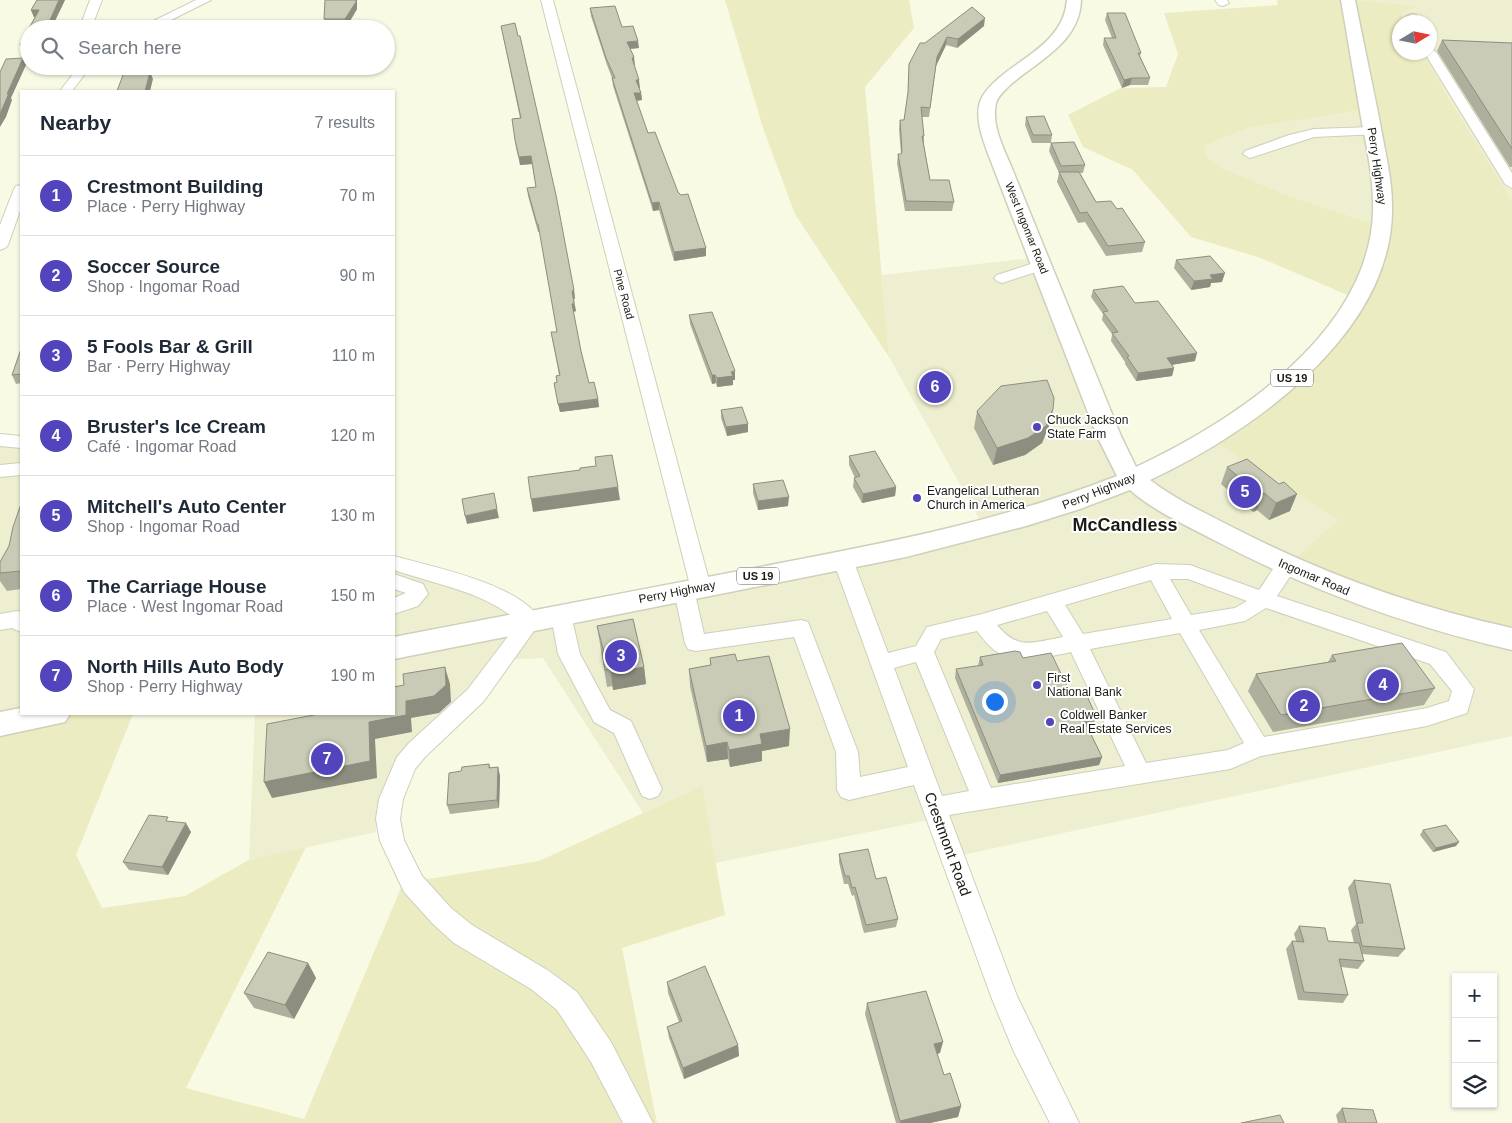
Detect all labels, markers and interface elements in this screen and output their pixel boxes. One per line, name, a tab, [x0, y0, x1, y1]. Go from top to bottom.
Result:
north arrow	[1392, 15, 1437, 60]
search box	[20, 20, 395, 75]
icon: search	[38, 34, 66, 62]
text: Search here	[78, 37, 182, 58]
text: Nearby	[40, 111, 111, 134]
text: 7 results	[315, 114, 375, 131]
street label: Perry Highway	[1365, 126, 1389, 206]
text: Crestmont Building	[87, 176, 263, 197]
street label: West Ingomar Road	[1003, 180, 1051, 276]
text: 1	[52, 187, 60, 204]
text: 70 m	[339, 187, 375, 204]
text: Place · Perry Highway	[87, 198, 245, 215]
text: Soccer Source	[87, 256, 220, 277]
text: 2	[52, 267, 60, 284]
text: 90 m	[339, 267, 375, 284]
street label: Pine Road	[612, 268, 636, 320]
text: Shop · Ingomar Road	[87, 278, 240, 295]
text: 5 Fools Bar & Grill	[87, 336, 253, 357]
text: 3	[52, 347, 60, 364]
text: 110 m	[332, 347, 375, 364]
text: Bar · Perry Highway	[87, 358, 230, 375]
pin: 6	[919, 368, 951, 406]
road number: US 19	[1271, 369, 1313, 386]
place label: Chuck Jackson State Farm	[1047, 413, 1128, 441]
text: Bruster's Ice Cream	[87, 416, 266, 437]
marker: Chuck Jackson State Farm	[1031, 421, 1043, 433]
text: 4	[52, 427, 60, 444]
text: 120 m	[331, 427, 375, 444]
text: Café · Ingomar Road	[87, 438, 236, 455]
street label: Perry Highway	[1060, 470, 1138, 512]
pin: 5	[1229, 473, 1261, 511]
place label: Evangelical Lutheran Church in America	[927, 484, 1039, 512]
marker: Evangelical Lutheran Church in America	[911, 492, 923, 504]
text: Mitchell's Auto Center	[87, 496, 286, 517]
text: 5	[52, 507, 60, 524]
text: 130 m	[331, 507, 375, 524]
district label: McCandless	[1072, 515, 1178, 535]
text: Shop · Ingomar Road	[87, 518, 240, 535]
street label: Ingomar Road	[1276, 556, 1352, 598]
road number: US 19	[737, 568, 779, 584]
text: The Carriage House	[87, 576, 267, 597]
street label: Perry Highway	[637, 578, 717, 606]
text: 6	[52, 587, 60, 604]
text: 150 m	[331, 587, 375, 604]
text: Place · West Ingomar Road	[87, 598, 283, 615]
pin: 3	[605, 637, 637, 675]
text: North Hills Auto Body	[87, 656, 284, 677]
pin: 4	[1367, 666, 1399, 704]
text: 7	[52, 667, 60, 684]
text: 190 m	[331, 667, 375, 684]
place label: First National Bank	[1047, 671, 1123, 699]
text: Shop · Perry Highway	[87, 678, 243, 695]
marker: First National Bank	[1031, 679, 1043, 691]
pin: 2	[1288, 687, 1320, 725]
your location	[982, 689, 1008, 715]
pin: 1	[723, 697, 755, 735]
place label: Coldwell Banker Real Estate Services	[1060, 708, 1171, 736]
marker: Coldwell Banker Real Estate Services	[1044, 716, 1056, 728]
pin: 7	[311, 740, 343, 778]
street label: Crestmont Road	[921, 790, 975, 898]
map controls	[1452, 973, 1497, 1108]
button: +	[1452, 973, 1497, 1018]
button: −	[1452, 1018, 1497, 1063]
button: layers	[1452, 1063, 1497, 1108]

